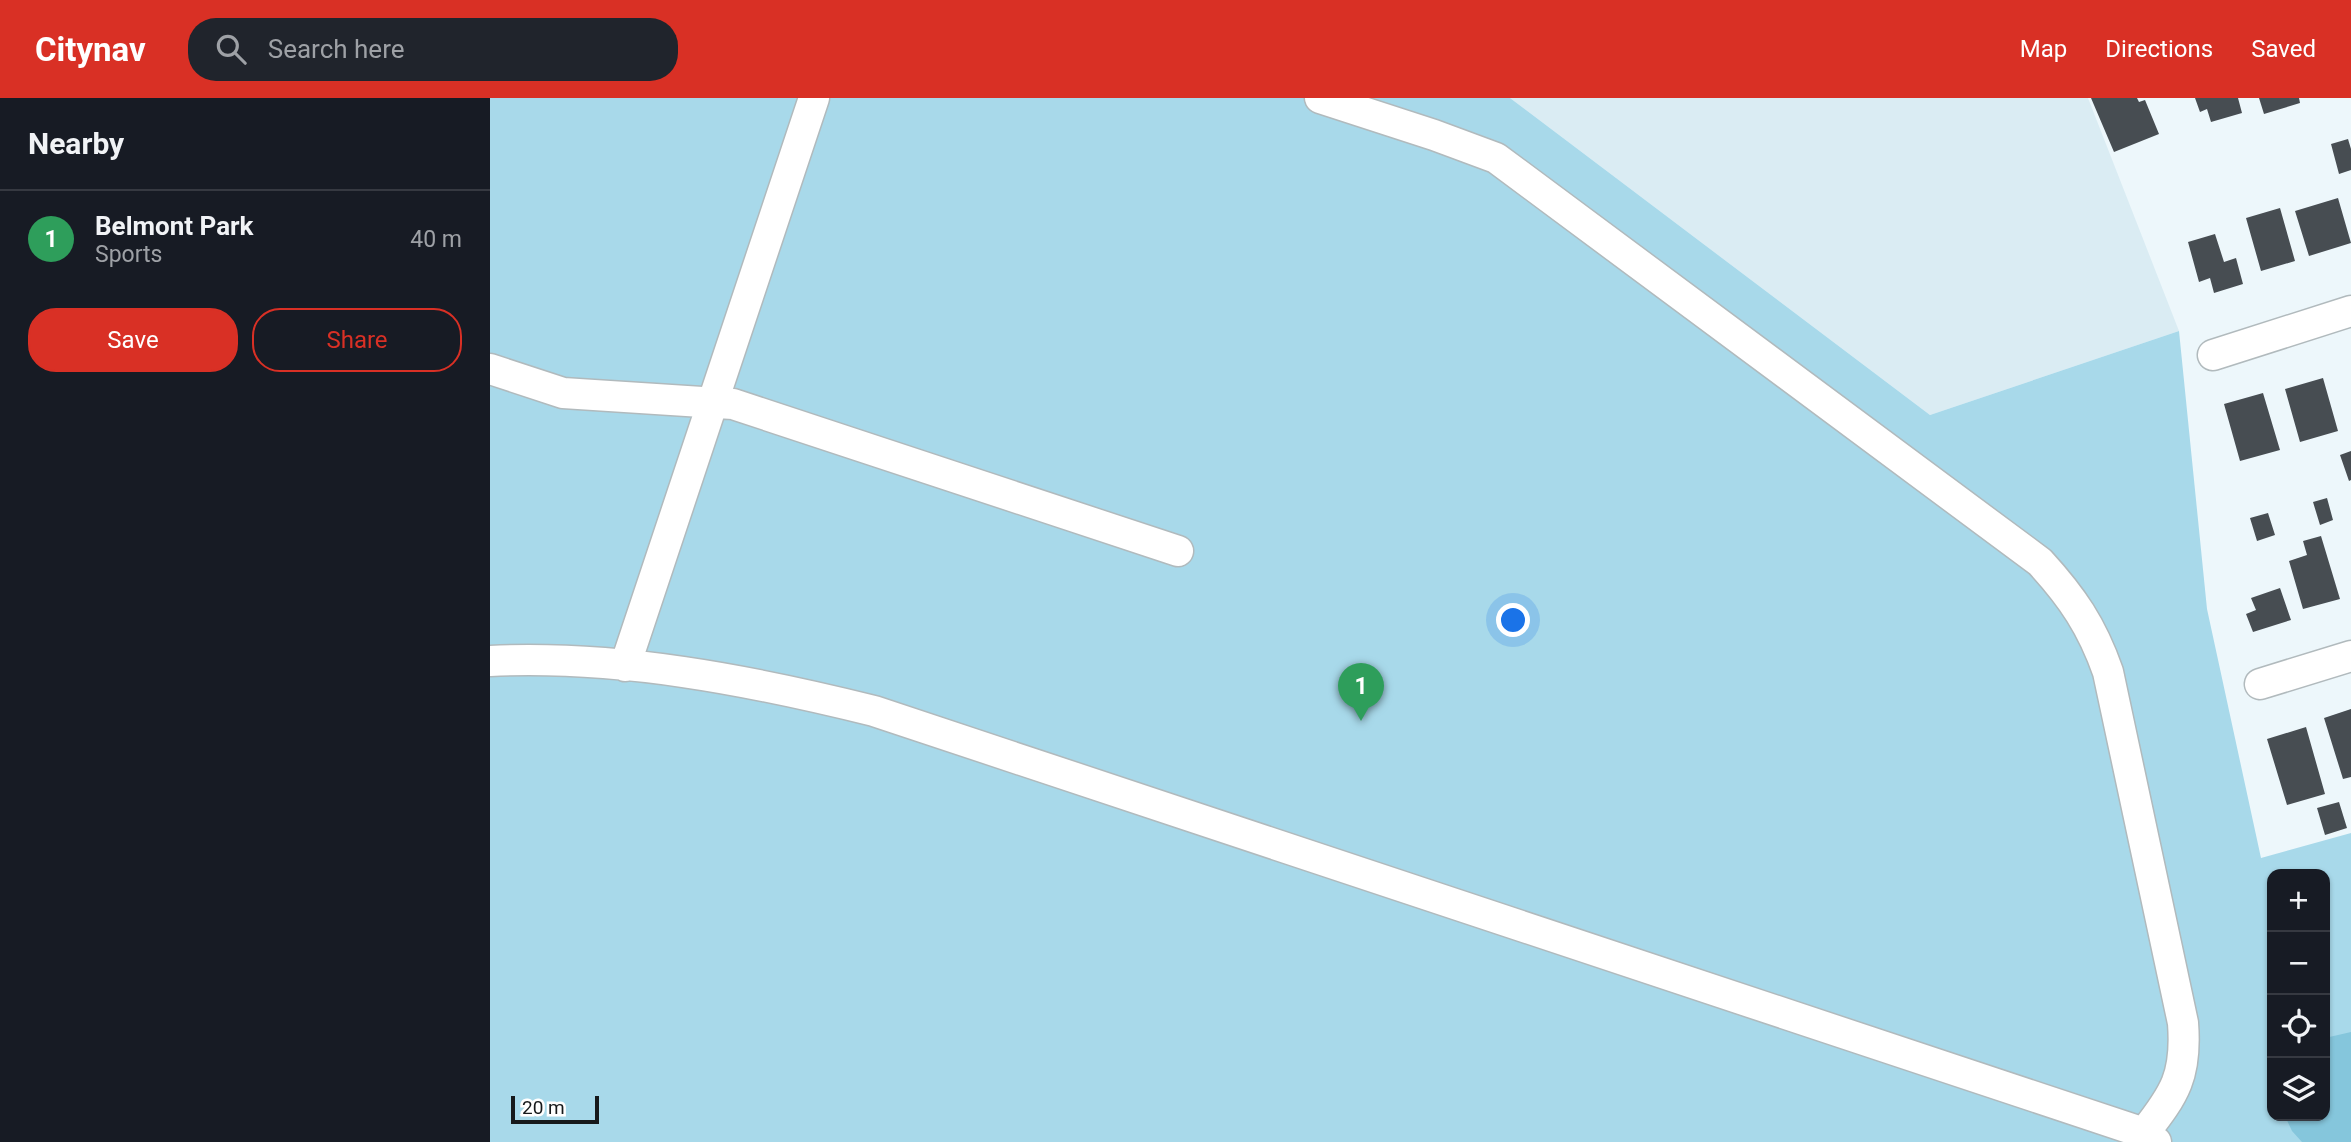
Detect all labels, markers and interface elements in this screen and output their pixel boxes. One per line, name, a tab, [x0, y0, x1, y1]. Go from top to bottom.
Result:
search box	[188, 18, 678, 81]
text: Citynav	[35, 30, 146, 69]
icon: search	[212, 30, 250, 68]
text: Search here	[268, 34, 405, 64]
text: Map	[2020, 35, 2067, 63]
text: Directions	[2105, 35, 2213, 63]
text: Saved	[2251, 35, 2316, 63]
text: Nearby	[28, 126, 124, 161]
text: Belmont Park	[95, 211, 254, 241]
text: 1	[44, 226, 58, 253]
text: 40 m	[410, 226, 462, 253]
text: Sports	[95, 241, 162, 268]
button: Save	[28, 308, 238, 372]
button: Share	[252, 308, 462, 372]
your location	[1496, 603, 1530, 637]
pin: 1	[1338, 663, 1384, 721]
map controls	[2267, 869, 2330, 1121]
button: +	[2267, 869, 2330, 932]
button: −	[2267, 932, 2330, 995]
button: locate	[2267, 995, 2330, 1058]
button: layers	[2267, 1058, 2330, 1121]
scale bar	[511, 1093, 598, 1125]
text: 20 m	[522, 1096, 565, 1119]

